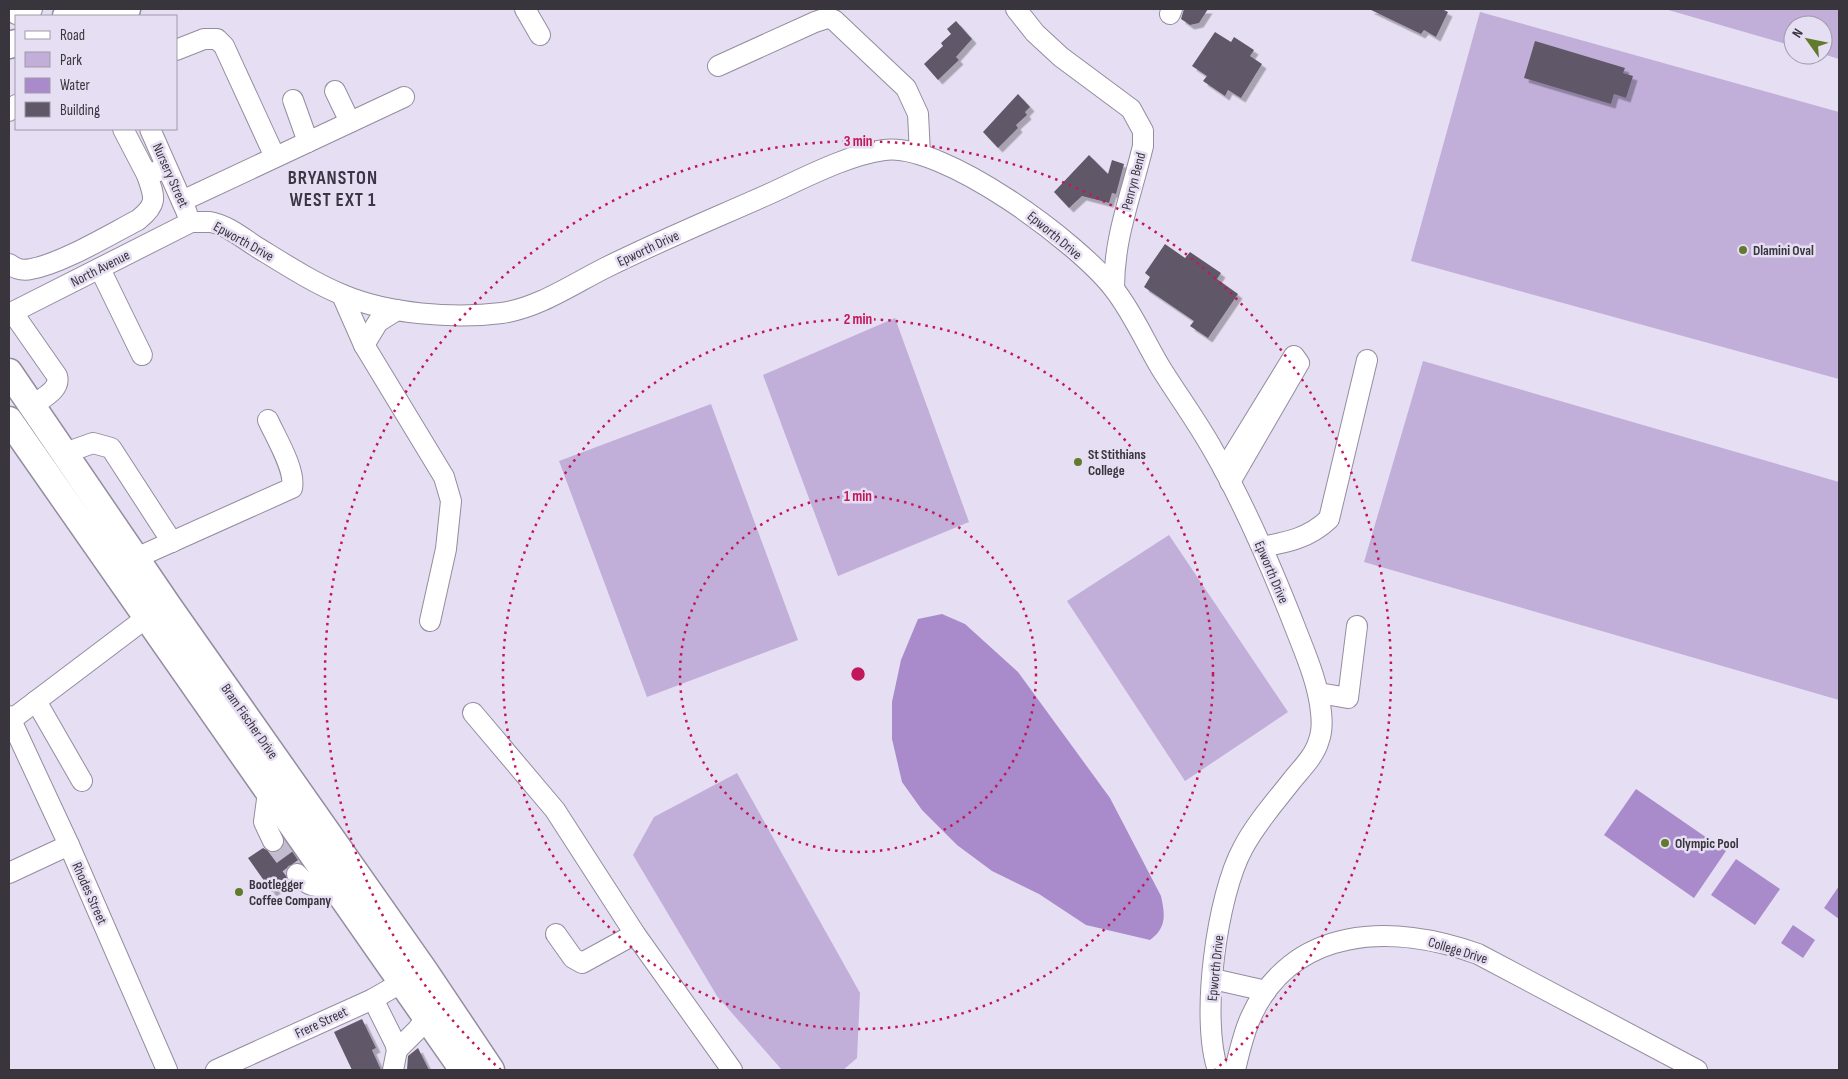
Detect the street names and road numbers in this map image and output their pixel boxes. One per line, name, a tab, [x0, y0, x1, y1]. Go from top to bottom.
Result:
street label: Nursery Street	[149, 140, 192, 210]
street label: Penryn Bend	[1118, 150, 1149, 212]
street label: Epworth Drive	[1024, 208, 1086, 263]
street label: Epworth Drive	[211, 218, 277, 265]
street label: Epworth Drive	[615, 227, 682, 270]
street label: North Avenue	[68, 246, 133, 291]
street label: Epworth Drive	[1251, 538, 1292, 606]
street label: Bram Fischer Drive	[217, 680, 282, 762]
street label: Rhodes Street	[68, 859, 111, 927]
street label: College Drive	[1426, 933, 1490, 968]
street label: Epworth Drive	[1204, 934, 1227, 1002]
street label: Frere Street	[292, 1003, 350, 1042]

